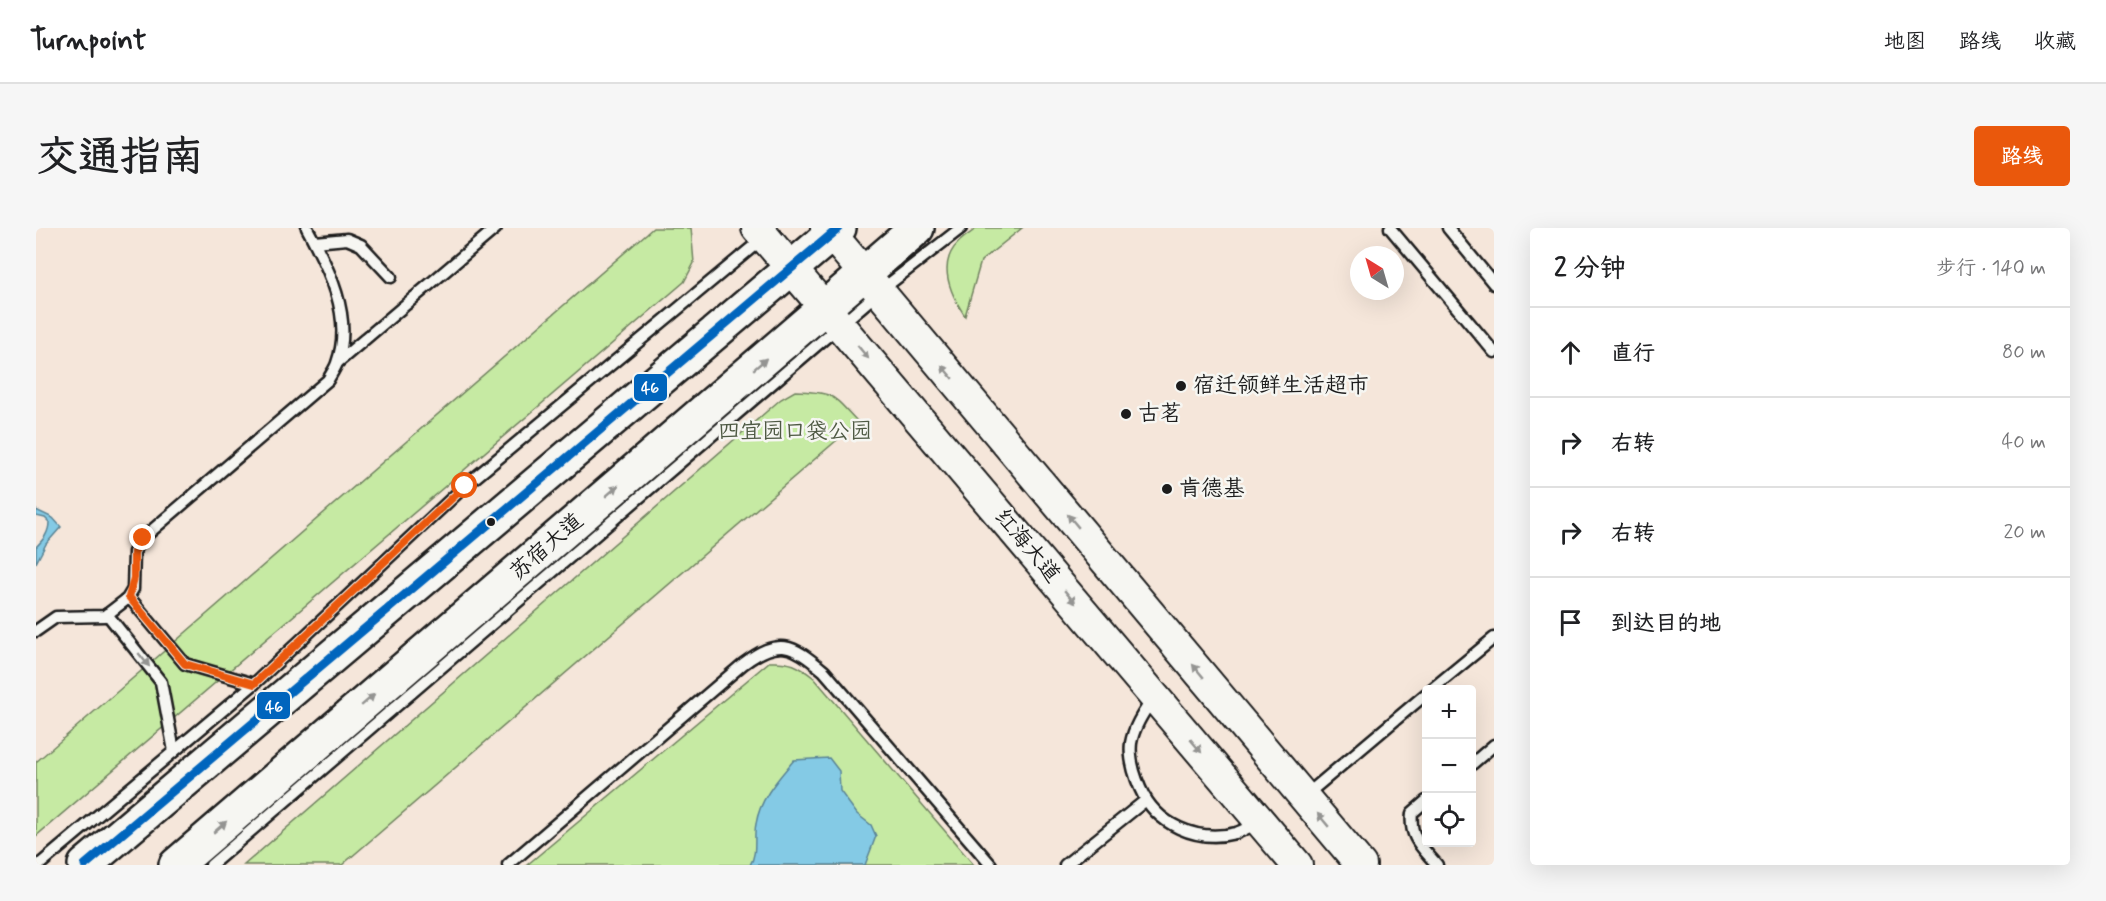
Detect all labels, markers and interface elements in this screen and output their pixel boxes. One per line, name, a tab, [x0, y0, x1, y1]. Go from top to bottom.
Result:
text: Turnpoint	[30, 23, 146, 60]
text: 地图	[1884, 28, 1926, 56]
text: 路线	[1959, 28, 2001, 56]
text: 收藏	[2034, 28, 2076, 56]
button: 路线	[1974, 126, 2070, 186]
text: 交通指南	[36, 131, 204, 186]
north arrow	[1350, 246, 1404, 300]
text: 2 分钟	[1554, 252, 1626, 286]
text: 步行 · 140 m	[1936, 255, 2046, 282]
icon: ahead	[1554, 336, 1587, 369]
text: 80 m	[2002, 339, 2046, 366]
text: 直行	[1611, 340, 1655, 368]
one-way arrow	[856, 344, 869, 360]
one-way arrow	[752, 358, 768, 371]
one-way arrow	[941, 364, 954, 380]
place label: 宿迁领鲜生活超市	[1193, 372, 1369, 400]
line badge: 46	[633, 373, 668, 402]
text: 46	[641, 378, 659, 399]
marker: 宿迁领鲜生活超市	[1174, 379, 1188, 393]
place label: 古茗	[1138, 400, 1182, 428]
marker: 古茗	[1119, 407, 1133, 421]
park label: 四宜园口袋公园	[718, 418, 872, 446]
icon: right	[1554, 426, 1587, 459]
text: 40 m	[2002, 429, 2046, 456]
text: 右转	[1611, 430, 1655, 458]
route start	[451, 472, 477, 498]
place label: 肯德基	[1179, 475, 1245, 503]
marker: 肯德基	[1160, 482, 1174, 496]
one-way arrow	[604, 485, 619, 498]
street label: 红海大道	[988, 503, 1066, 589]
street label: 苏宿大道	[505, 508, 589, 586]
one-way arrow	[1066, 513, 1079, 529]
unlabelled marker	[485, 516, 497, 528]
icon: right	[1554, 516, 1587, 549]
text: 20 m	[2003, 519, 2046, 546]
text: 右转	[1611, 520, 1655, 548]
route end	[129, 524, 155, 550]
one-way arrow	[1063, 589, 1076, 604]
icon: arrive	[1554, 606, 1587, 639]
text: 到达目的地	[1611, 610, 1721, 638]
one-way arrow	[137, 652, 150, 668]
one-way arrow	[1192, 664, 1205, 679]
map controls	[1422, 685, 1476, 847]
button: +	[1422, 685, 1476, 739]
line badge: 46	[256, 691, 291, 720]
one-way arrow	[360, 694, 375, 707]
text: 46	[265, 697, 283, 718]
one-way arrow	[1189, 738, 1202, 753]
button: −	[1422, 739, 1476, 793]
button: locate	[1422, 793, 1476, 847]
one-way arrow	[1317, 812, 1330, 828]
one-way arrow	[212, 821, 227, 834]

